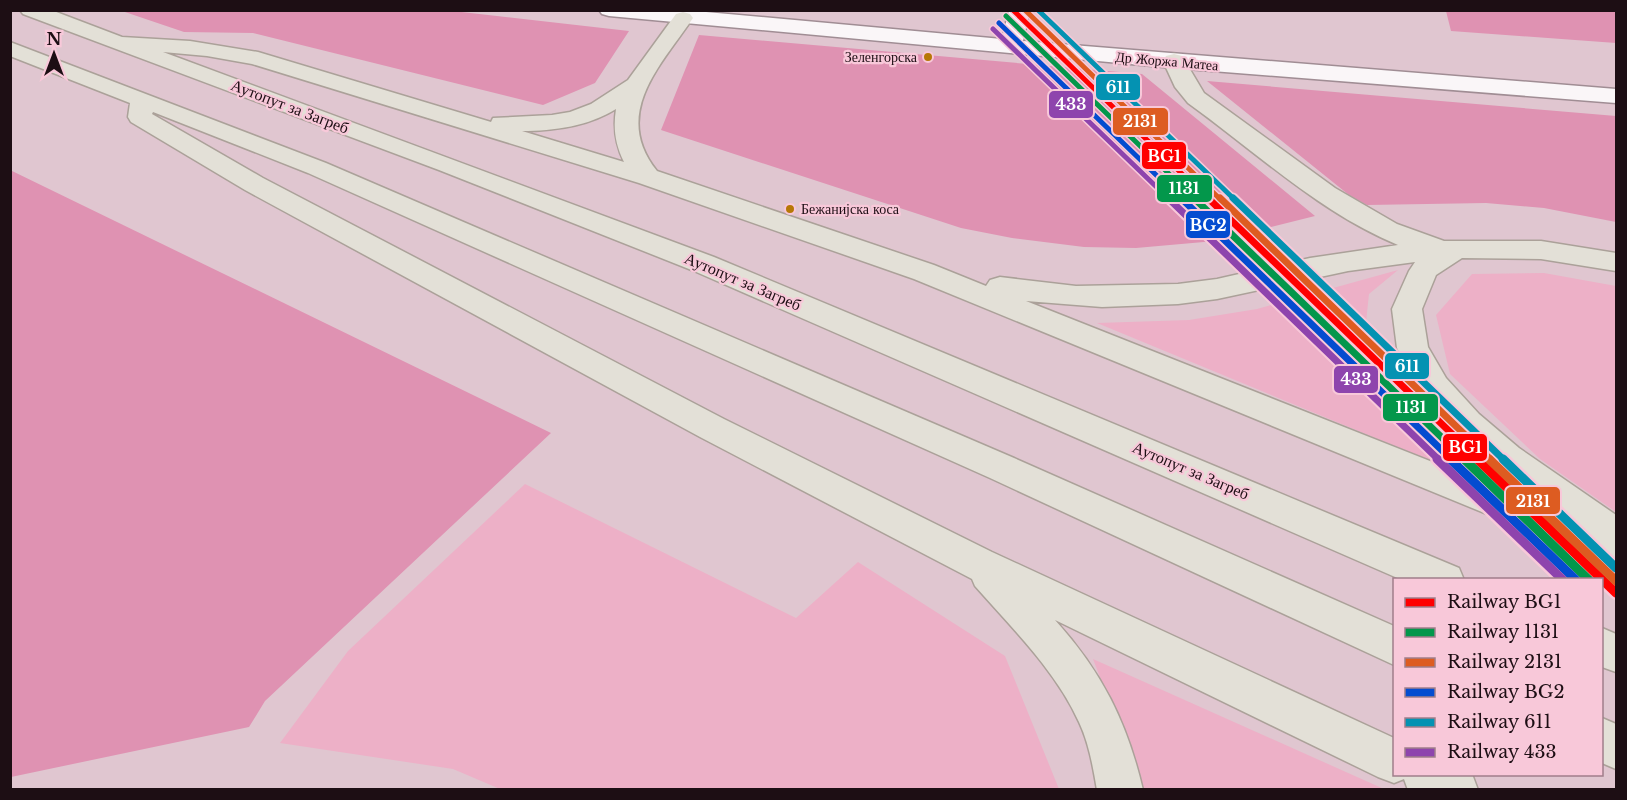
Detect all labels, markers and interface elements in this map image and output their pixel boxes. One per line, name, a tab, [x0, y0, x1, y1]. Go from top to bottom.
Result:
north arrow	[24, 24, 84, 84]
text: N	[46, 29, 62, 49]
place label: Зеленгорска	[845, 48, 918, 66]
street label: Др Жоржа Матеа	[1115, 48, 1220, 75]
marker: Зеленгорска	[922, 51, 934, 63]
line badge: 611	[1095, 73, 1141, 101]
street label: Аутопут за Загреб	[228, 74, 352, 138]
text: 611	[1106, 77, 1130, 97]
line badge: 433	[1048, 90, 1094, 119]
text: 433	[1055, 94, 1087, 114]
line badge: 2131	[1112, 107, 1169, 136]
text: 2131	[1123, 111, 1157, 131]
line badge: BG1	[1141, 141, 1187, 170]
text: BG1	[1147, 146, 1181, 166]
line badge: 1131	[1156, 174, 1213, 203]
text: 1131	[1168, 178, 1200, 198]
place label: Бежанијска коса	[801, 200, 900, 218]
marker: Бежанијска коса	[784, 203, 796, 215]
line badge: BG2	[1185, 210, 1231, 239]
text: BG2	[1189, 215, 1227, 235]
street label: Аутопут за Загреб	[682, 247, 804, 315]
line badge: 611	[1384, 352, 1430, 380]
text: 611	[1395, 356, 1419, 376]
line badge: 433	[1333, 365, 1379, 394]
text: 433	[1340, 369, 1372, 389]
line badge: 1131	[1382, 393, 1439, 422]
text: 1131	[1395, 397, 1427, 417]
line badge: BG1	[1442, 433, 1488, 462]
street label: Аутопут за Загреб	[1130, 436, 1252, 504]
text: BG1	[1448, 437, 1482, 457]
line badge: 2131	[1505, 486, 1561, 515]
text: 2131	[1516, 491, 1550, 511]
legend	[1393, 578, 1603, 776]
text: Railway BG1	[1447, 591, 1561, 613]
text: Railway 1131	[1447, 621, 1559, 643]
text: Railway 2131	[1447, 651, 1562, 673]
text: Railway BG2	[1447, 681, 1564, 703]
text: Railway 611	[1447, 711, 1552, 733]
text: Railway 433	[1447, 741, 1557, 763]

